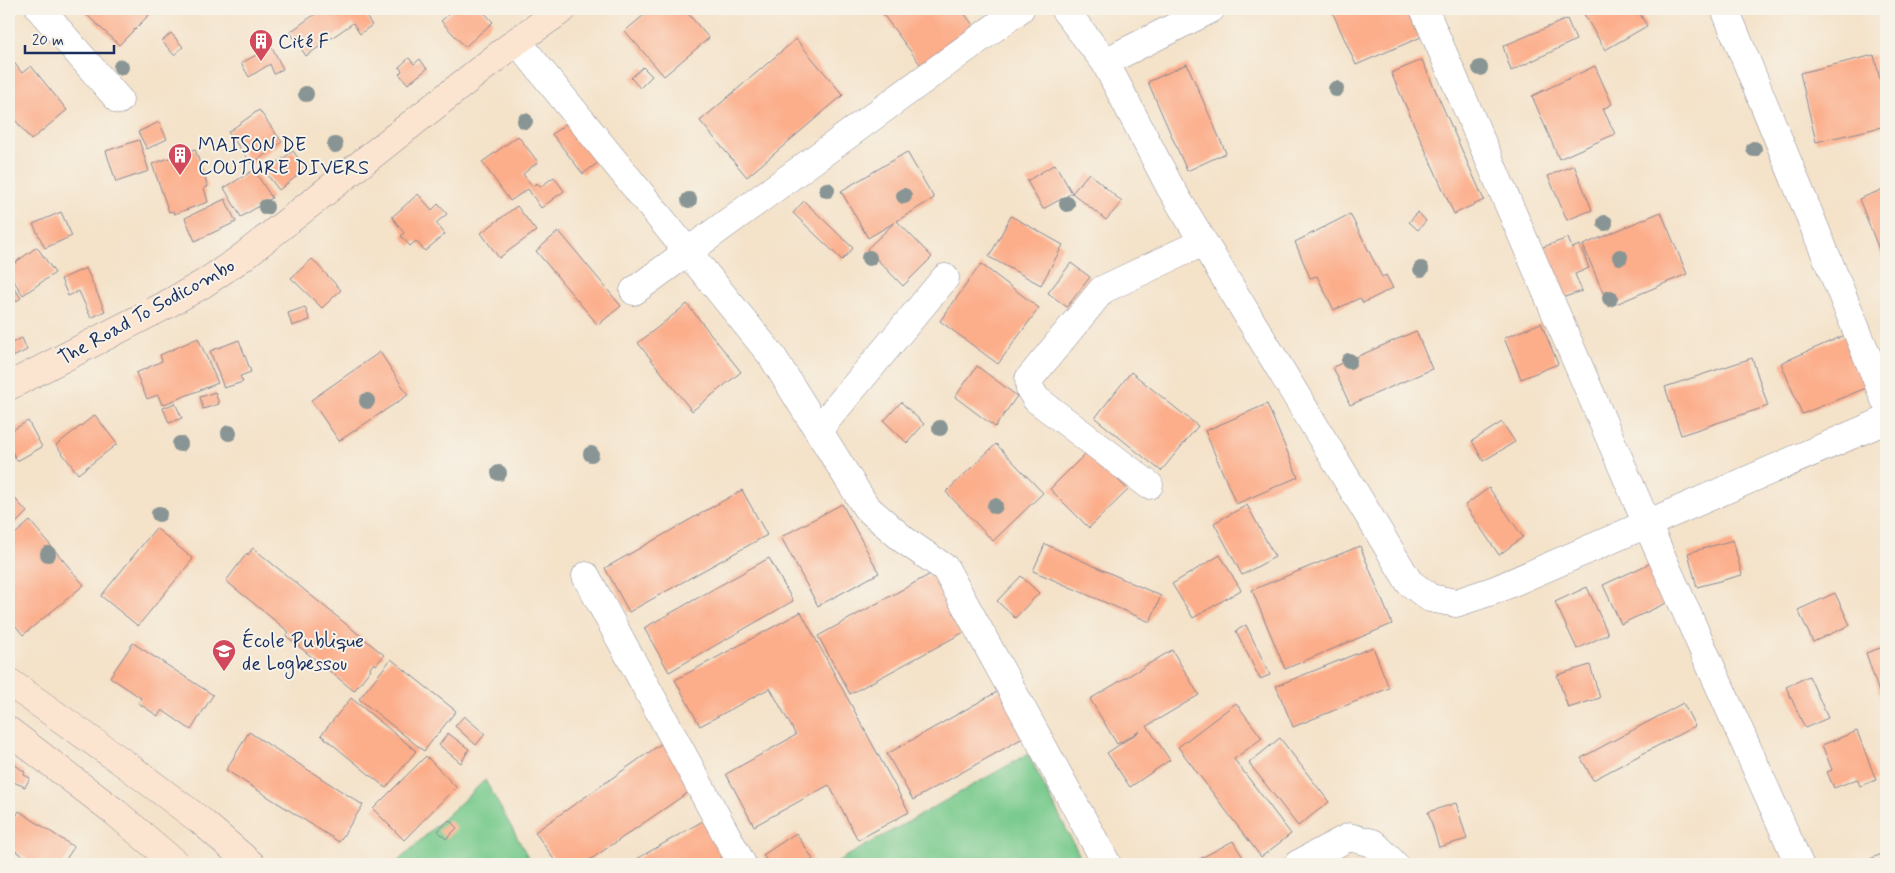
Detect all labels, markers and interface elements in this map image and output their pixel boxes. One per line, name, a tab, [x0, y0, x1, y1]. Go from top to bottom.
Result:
scale bar	[25, 22, 114, 54]
building icon: Cité F	[248, 28, 274, 62]
place label: Cité F	[278, 29, 329, 56]
text: 20 m	[32, 31, 64, 51]
place label: MAISON DE COUTURE DIVERS	[198, 132, 369, 182]
building icon: MAISON DE COUTURE DIVERS	[167, 142, 193, 176]
street label: The Road To Sodicombo	[54, 252, 240, 372]
place label: École Publique de Logbessou	[242, 628, 364, 679]
school or university icon: École Publique de Logbessou	[211, 638, 237, 672]

